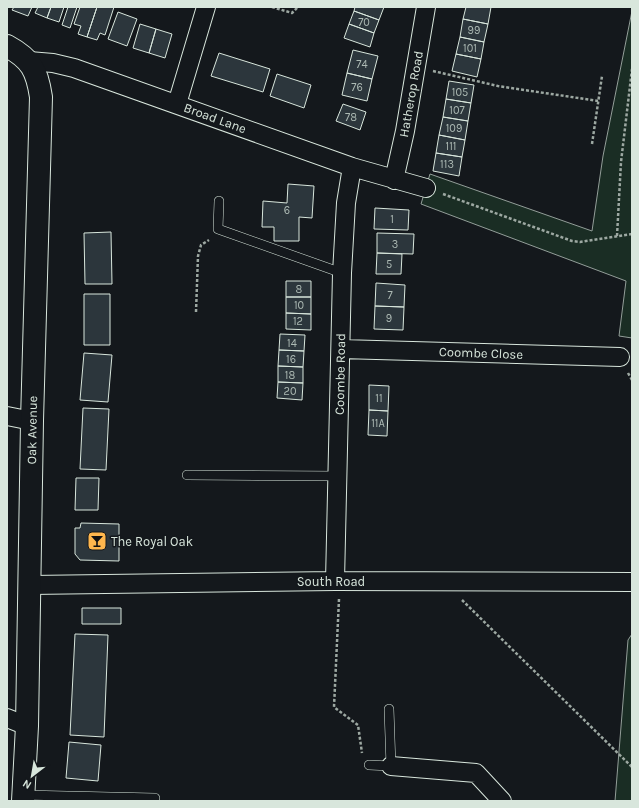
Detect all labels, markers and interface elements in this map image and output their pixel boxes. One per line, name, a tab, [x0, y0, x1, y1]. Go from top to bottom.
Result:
house number: 70	[358, 16, 370, 29]
house number: 99	[468, 24, 480, 37]
house number: 101	[463, 42, 477, 55]
street label: Hatherop Road	[396, 50, 426, 138]
house number: 74	[356, 58, 368, 71]
house number: 76	[351, 81, 363, 94]
house number: 105	[452, 86, 468, 99]
street label: Broad Lane	[182, 100, 249, 136]
house number: 107	[449, 104, 465, 117]
house number: 78	[345, 111, 357, 124]
house number: 109	[446, 122, 462, 135]
house number: 111	[446, 140, 456, 153]
house number: 113	[440, 158, 454, 171]
house number: 6	[284, 204, 290, 217]
house number: 1	[390, 213, 394, 226]
house number: 3	[392, 238, 398, 251]
house number: 5	[386, 258, 392, 271]
house number: 8	[296, 283, 303, 296]
house number: 7	[387, 289, 393, 302]
house number: 10	[294, 299, 304, 312]
house number: 9	[386, 312, 392, 325]
house number: 12	[293, 315, 303, 328]
street label: Coombe Road	[332, 333, 348, 415]
house number: 14	[287, 337, 297, 350]
street label: Coombe Close	[439, 344, 524, 362]
house number: 16	[286, 353, 296, 366]
house number: 18	[285, 369, 295, 382]
house number: 20	[284, 385, 296, 398]
house number: 11	[375, 392, 383, 405]
street label: Oak Avenue	[24, 395, 40, 465]
house number: 11A	[371, 417, 385, 430]
bar icon: The Royal Oak	[86, 530, 108, 552]
place label: The Royal Oak	[111, 534, 193, 549]
street label: South Road	[297, 574, 365, 589]
north arrow	[12, 756, 52, 796]
text: N	[20, 777, 34, 792]

